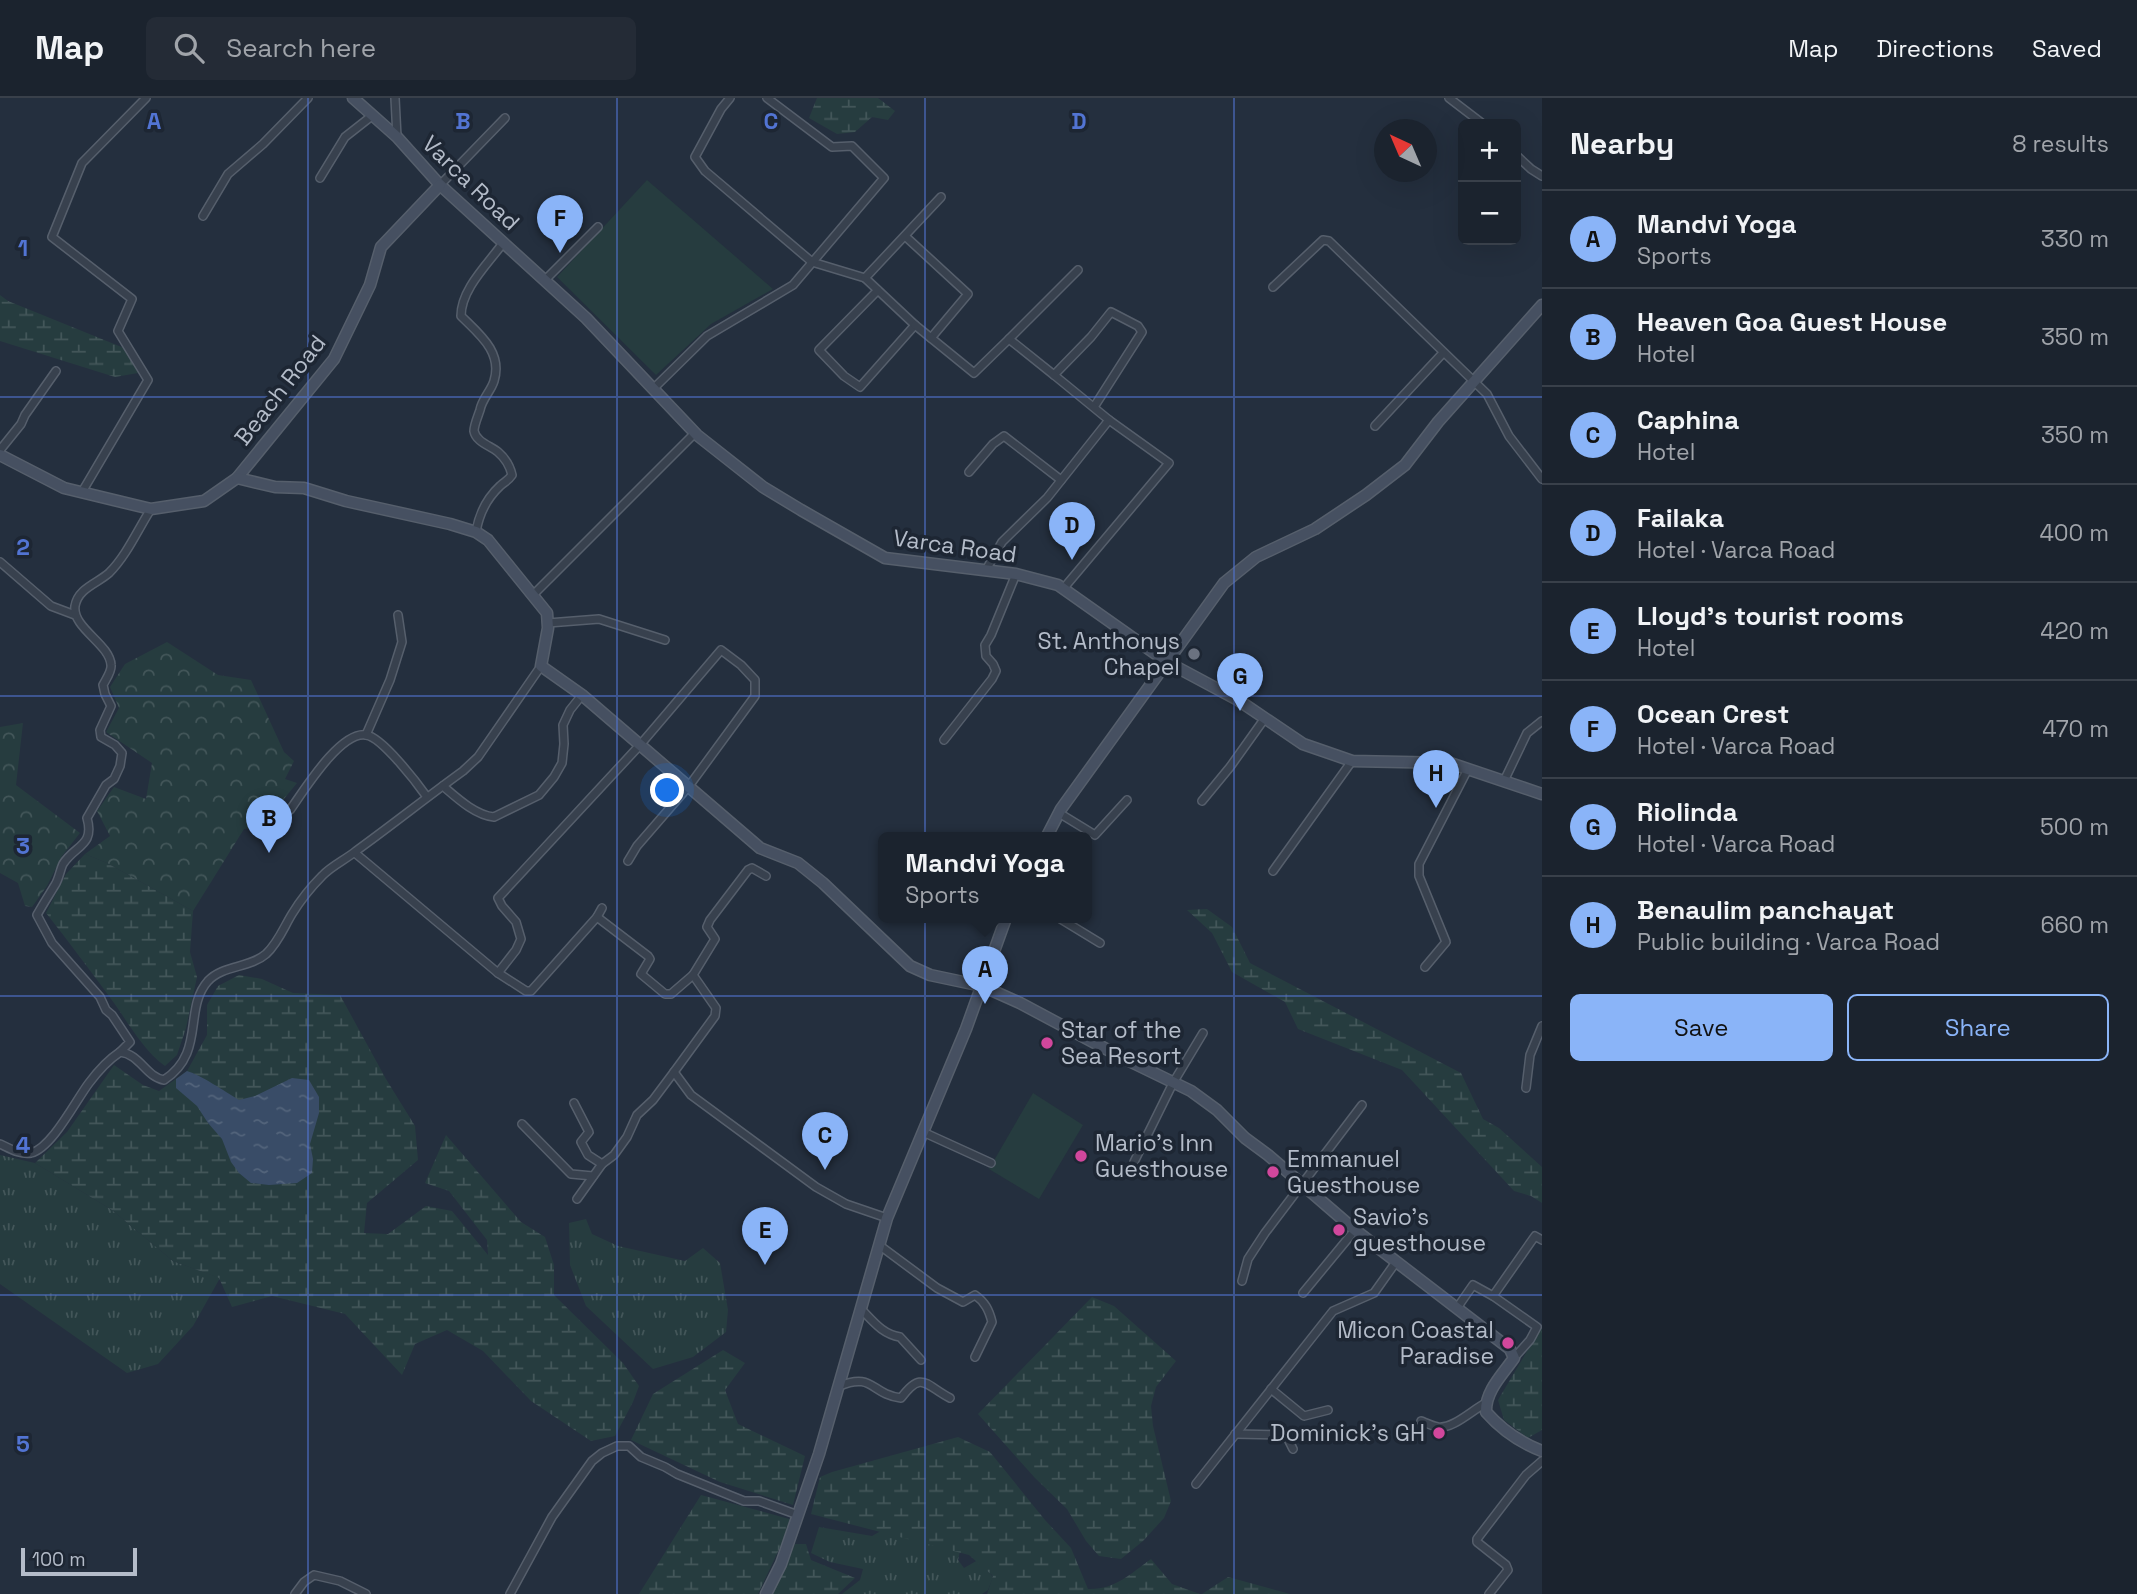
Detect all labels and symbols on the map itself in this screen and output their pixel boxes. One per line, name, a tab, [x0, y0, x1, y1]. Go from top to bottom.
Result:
text: A	[147, 106, 162, 136]
text: B	[455, 106, 471, 136]
text: C	[764, 106, 778, 136]
text: D	[1071, 106, 1087, 136]
north arrow	[1374, 119, 1437, 182]
street label: Varca Road	[416, 129, 526, 237]
pin: F	[537, 195, 583, 253]
text: 1	[18, 233, 28, 263]
street label: Beach Road	[228, 329, 332, 451]
pin: D	[1049, 502, 1095, 560]
street label: Varca Road	[891, 522, 1019, 570]
text: 2	[16, 532, 30, 562]
place label: St. Anthonys Chapel	[1037, 626, 1180, 682]
marker: St. Anthonys Chapel	[1186, 646, 1202, 662]
pin: G	[1217, 653, 1263, 711]
pin: H	[1413, 750, 1459, 808]
your location	[650, 773, 684, 807]
pin: B	[246, 795, 292, 853]
text: 3	[16, 831, 30, 861]
pin: A	[962, 946, 1008, 1004]
place label: Star of the Sea Resort	[1061, 1015, 1182, 1071]
marker: Star of the Sea Resort	[1039, 1035, 1055, 1051]
pin: C	[802, 1112, 848, 1170]
place label: Mario's Inn Guesthouse	[1095, 1128, 1228, 1184]
text: 4	[16, 1130, 31, 1160]
place label: Emmanuel Guesthouse	[1287, 1144, 1420, 1200]
marker: Mario's Inn Guesthouse	[1073, 1148, 1089, 1164]
marker: Emmanuel Guesthouse	[1265, 1164, 1281, 1180]
place label: Savio's guesthouse	[1353, 1202, 1486, 1258]
pin: E	[742, 1207, 788, 1265]
marker: Savio's guesthouse	[1331, 1222, 1347, 1238]
place label: Micon Coastal Paradise	[1337, 1315, 1494, 1371]
marker: Micon Coastal Paradise	[1500, 1335, 1516, 1351]
place label: Dominick's GH	[1270, 1418, 1425, 1448]
marker: Dominick's GH	[1431, 1425, 1447, 1441]
text: 5	[16, 1429, 30, 1459]
scale bar	[21, 1545, 136, 1577]

